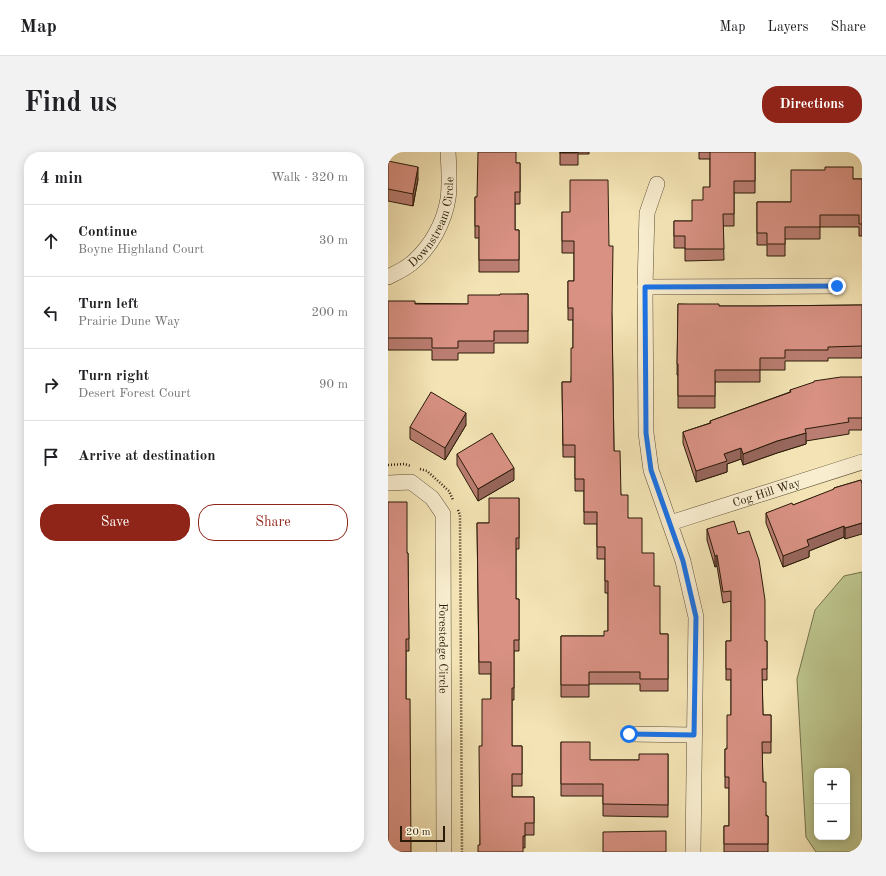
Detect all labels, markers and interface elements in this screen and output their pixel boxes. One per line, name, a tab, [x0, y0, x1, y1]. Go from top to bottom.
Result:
text: Map	[20, 18, 57, 37]
text: Map	[720, 20, 746, 34]
text: Layers	[768, 20, 809, 34]
text: Share	[831, 20, 866, 34]
button: Directions	[762, 86, 862, 123]
text: Find us	[24, 90, 117, 118]
text: 4 min	[40, 170, 83, 187]
text: Walk · 320 m	[271, 171, 348, 184]
street label: Downstream Circle	[407, 176, 456, 270]
text: Continue	[78, 225, 137, 240]
icon: ahead	[40, 230, 62, 252]
text: 30 m	[319, 234, 348, 247]
text: Boyne Highland Court	[78, 243, 204, 256]
route end	[828, 277, 846, 295]
text: Turn left	[78, 297, 138, 312]
icon: left	[40, 302, 62, 324]
text: 200 m	[311, 306, 348, 319]
text: Prairie Dune Way	[78, 315, 180, 328]
text: Turn right	[78, 369, 149, 384]
icon: right	[40, 374, 62, 396]
text: 90 m	[319, 378, 348, 391]
text: Desert Forest Court	[78, 387, 191, 400]
icon: arrive	[40, 446, 62, 468]
text: Arrive at destination	[78, 449, 216, 464]
street label: Cog Hill Way	[731, 477, 803, 510]
button: Save	[40, 504, 190, 541]
button: Share	[198, 504, 348, 541]
street label: Forestedge Circle	[436, 603, 449, 694]
route start	[620, 725, 638, 743]
map controls	[814, 768, 850, 840]
button: +	[814, 768, 850, 804]
button: −	[814, 804, 850, 840]
scale bar	[400, 824, 445, 843]
text: 20 m	[406, 827, 431, 838]

